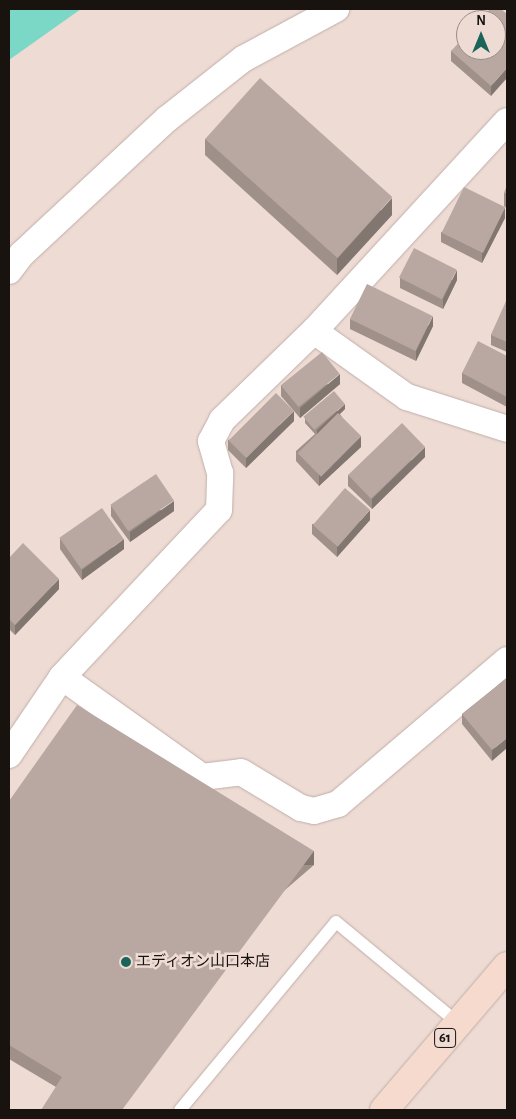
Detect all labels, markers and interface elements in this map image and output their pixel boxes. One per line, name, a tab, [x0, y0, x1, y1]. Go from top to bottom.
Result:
north arrow	[456, 10, 506, 60]
text: N	[476, 14, 486, 28]
place label: エディオン山口本店	[136, 953, 271, 971]
marker: エディオン山口本店	[120, 956, 132, 968]
road number: 61	[434, 1026, 456, 1050]

